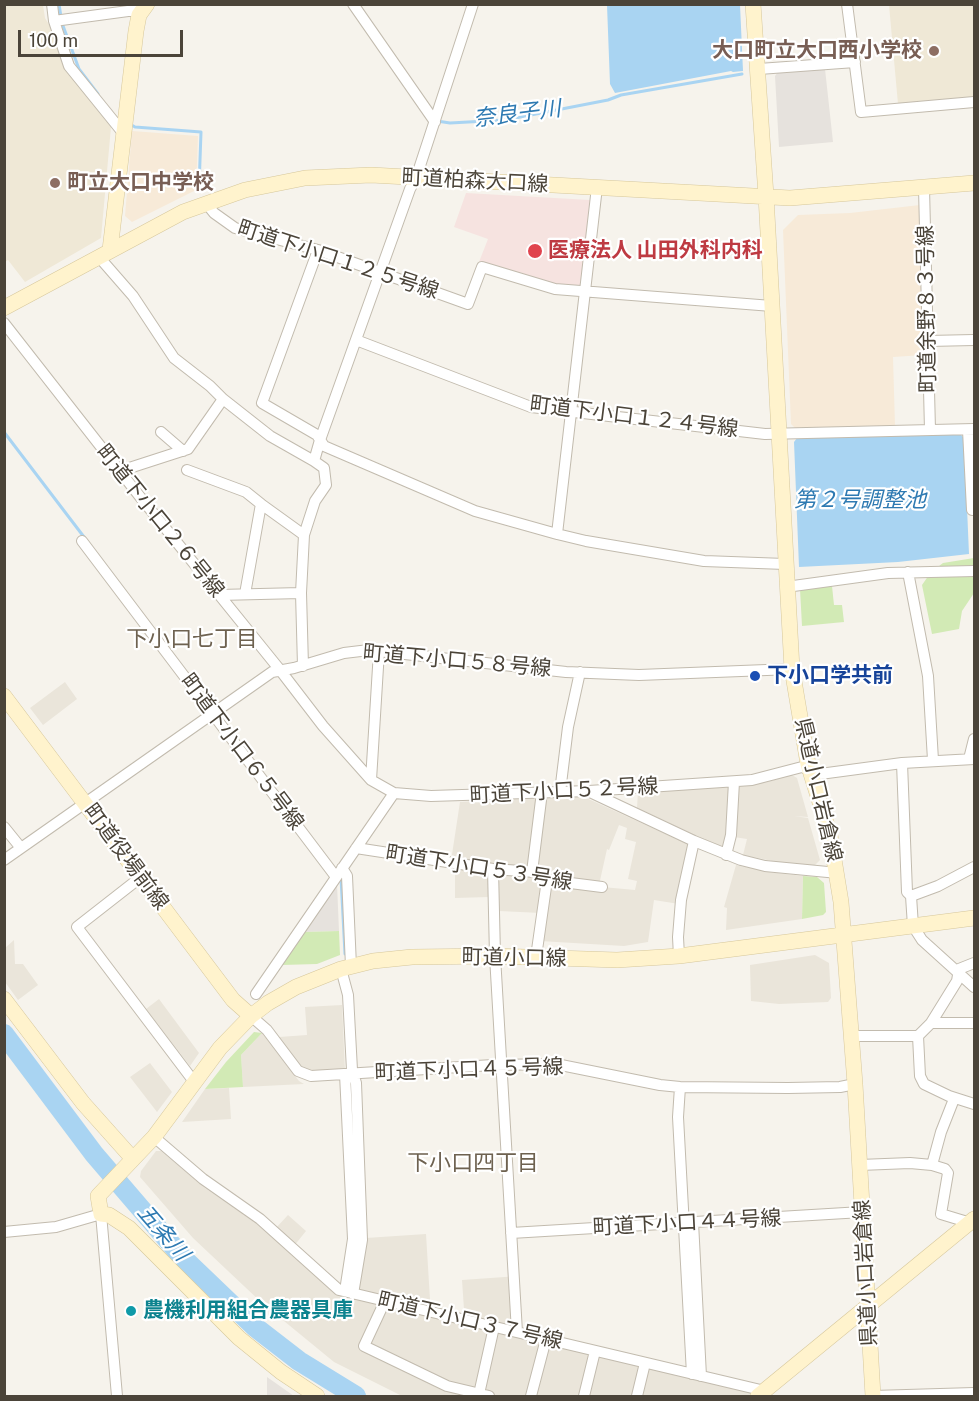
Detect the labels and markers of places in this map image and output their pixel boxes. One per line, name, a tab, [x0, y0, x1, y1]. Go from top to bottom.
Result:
place label: 大口町立大口西小学校	[712, 38, 922, 64]
marker: 大口町立大口西小学校	[927, 44, 941, 58]
place label: 町立大口中学校	[67, 170, 214, 196]
marker: 町立大口中学校	[48, 176, 62, 190]
place label: 医療法人 山田外科内科	[548, 238, 763, 264]
marker: 医療法人 山田外科内科	[526, 242, 544, 260]
place label: 下小口学共前	[767, 663, 893, 689]
marker: 下小口学共前	[748, 669, 762, 683]
place label: 農機利用組合農器具庫	[143, 1298, 353, 1324]
marker: 農機利用組合農器具庫	[124, 1304, 138, 1318]

